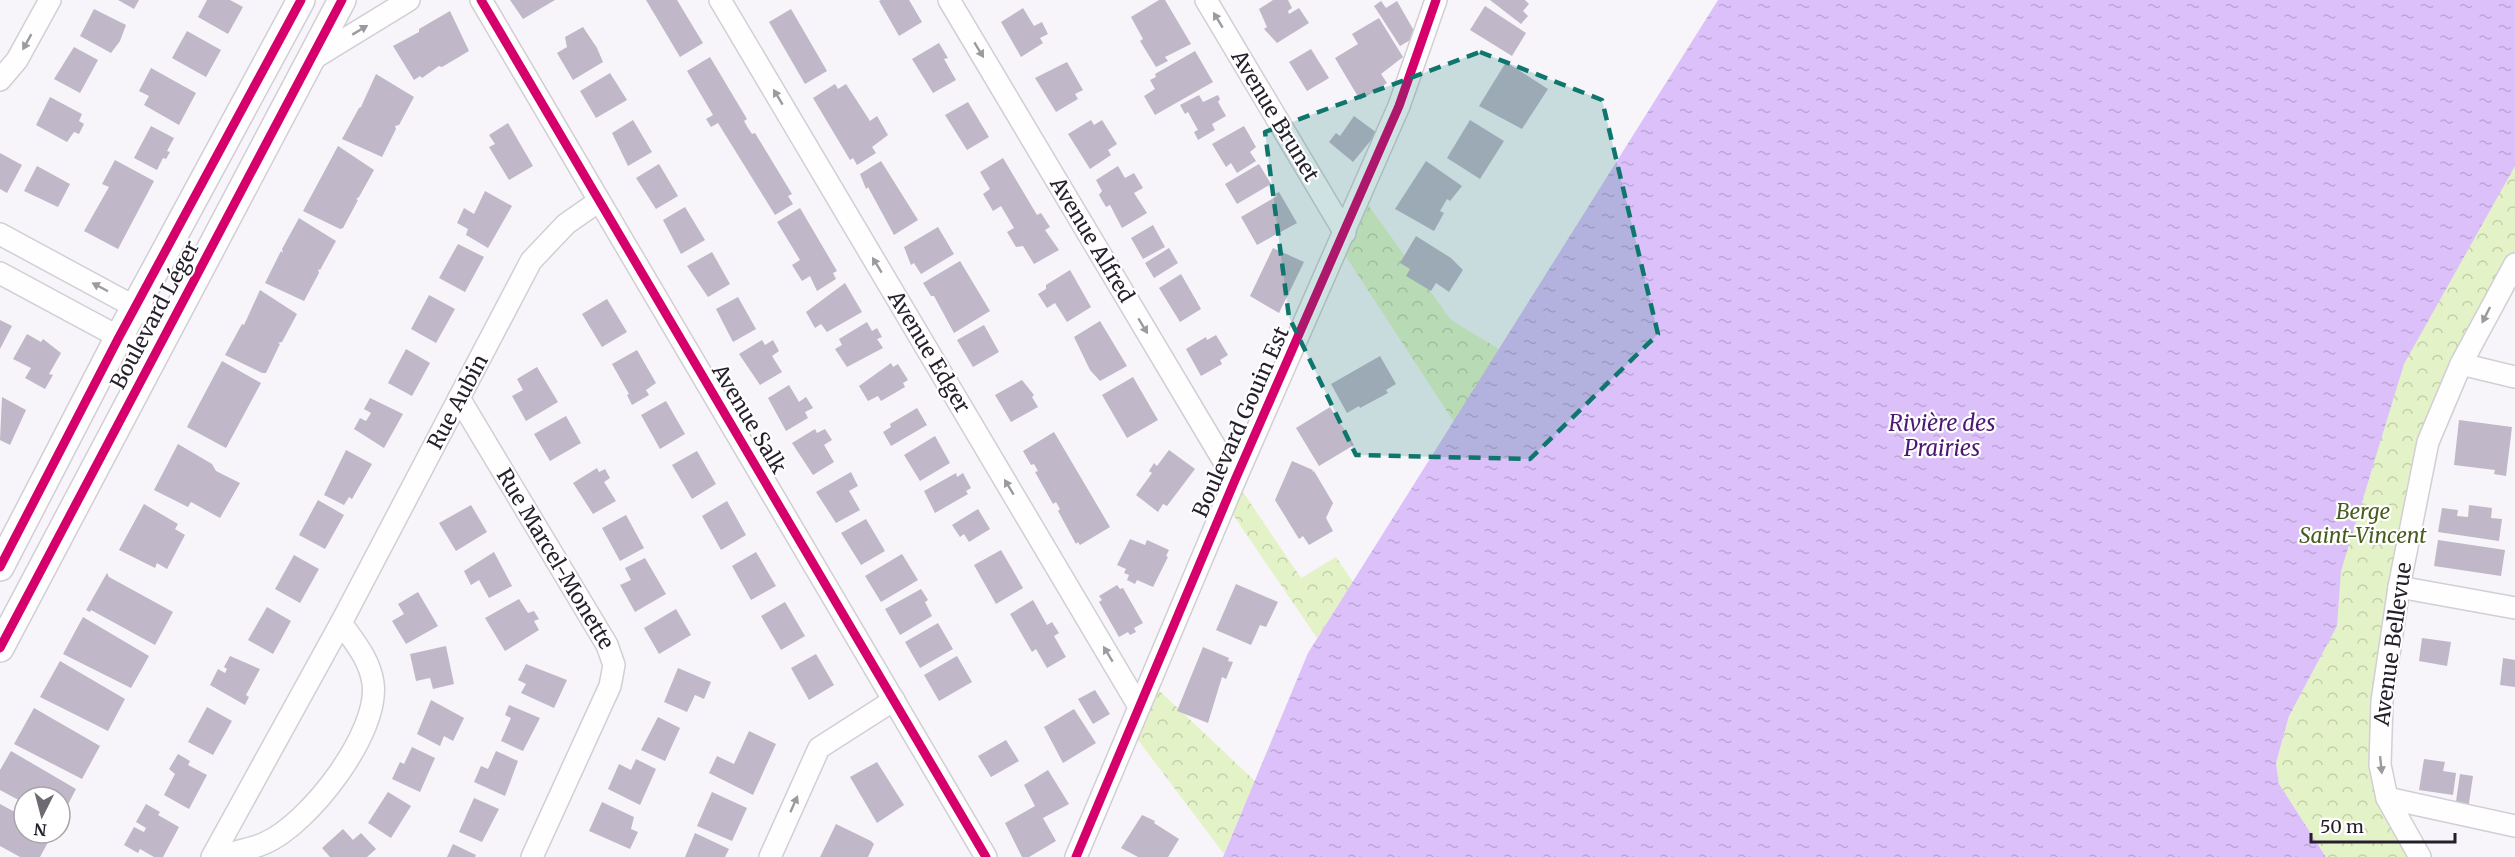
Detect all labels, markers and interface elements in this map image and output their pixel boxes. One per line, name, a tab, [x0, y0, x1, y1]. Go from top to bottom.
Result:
one-way arrow	[1213, 11, 1223, 28]
one-way arrow	[352, 25, 369, 35]
one-way arrow	[22, 34, 32, 51]
one-way arrow	[974, 42, 985, 58]
street label: Avenue Brunet	[1225, 44, 1325, 186]
one-way arrow	[772, 89, 783, 105]
street label: Avenue Alfred	[1044, 171, 1141, 308]
street label: Boulevard Léger	[104, 236, 205, 394]
one-way arrow	[872, 257, 883, 273]
one-way arrow	[91, 282, 108, 292]
street label: Avenue Edger	[882, 285, 976, 418]
one-way arrow	[2482, 306, 2491, 323]
one-way arrow	[1138, 318, 1149, 334]
street label: Boulevard Gouin Est	[1186, 322, 1295, 521]
street label: Rue Aubin	[421, 350, 494, 454]
street label: Avenue Salk	[706, 358, 793, 479]
water label: Rivière des Prairies	[1889, 409, 1995, 462]
street label: Rue Marcel-Monette	[491, 464, 620, 654]
one-way arrow	[1003, 479, 1014, 495]
park label: Berge Saint-Vincent	[2299, 498, 2427, 549]
street label: Avenue Bellevue	[2368, 561, 2417, 728]
one-way arrow	[1103, 646, 1114, 662]
one-way arrow	[2376, 756, 2386, 775]
north arrow	[12, 785, 72, 845]
one-way arrow	[789, 795, 798, 812]
scale bar	[2311, 806, 2455, 844]
text: 50 m	[2320, 815, 2364, 838]
text: N	[33, 819, 48, 841]

